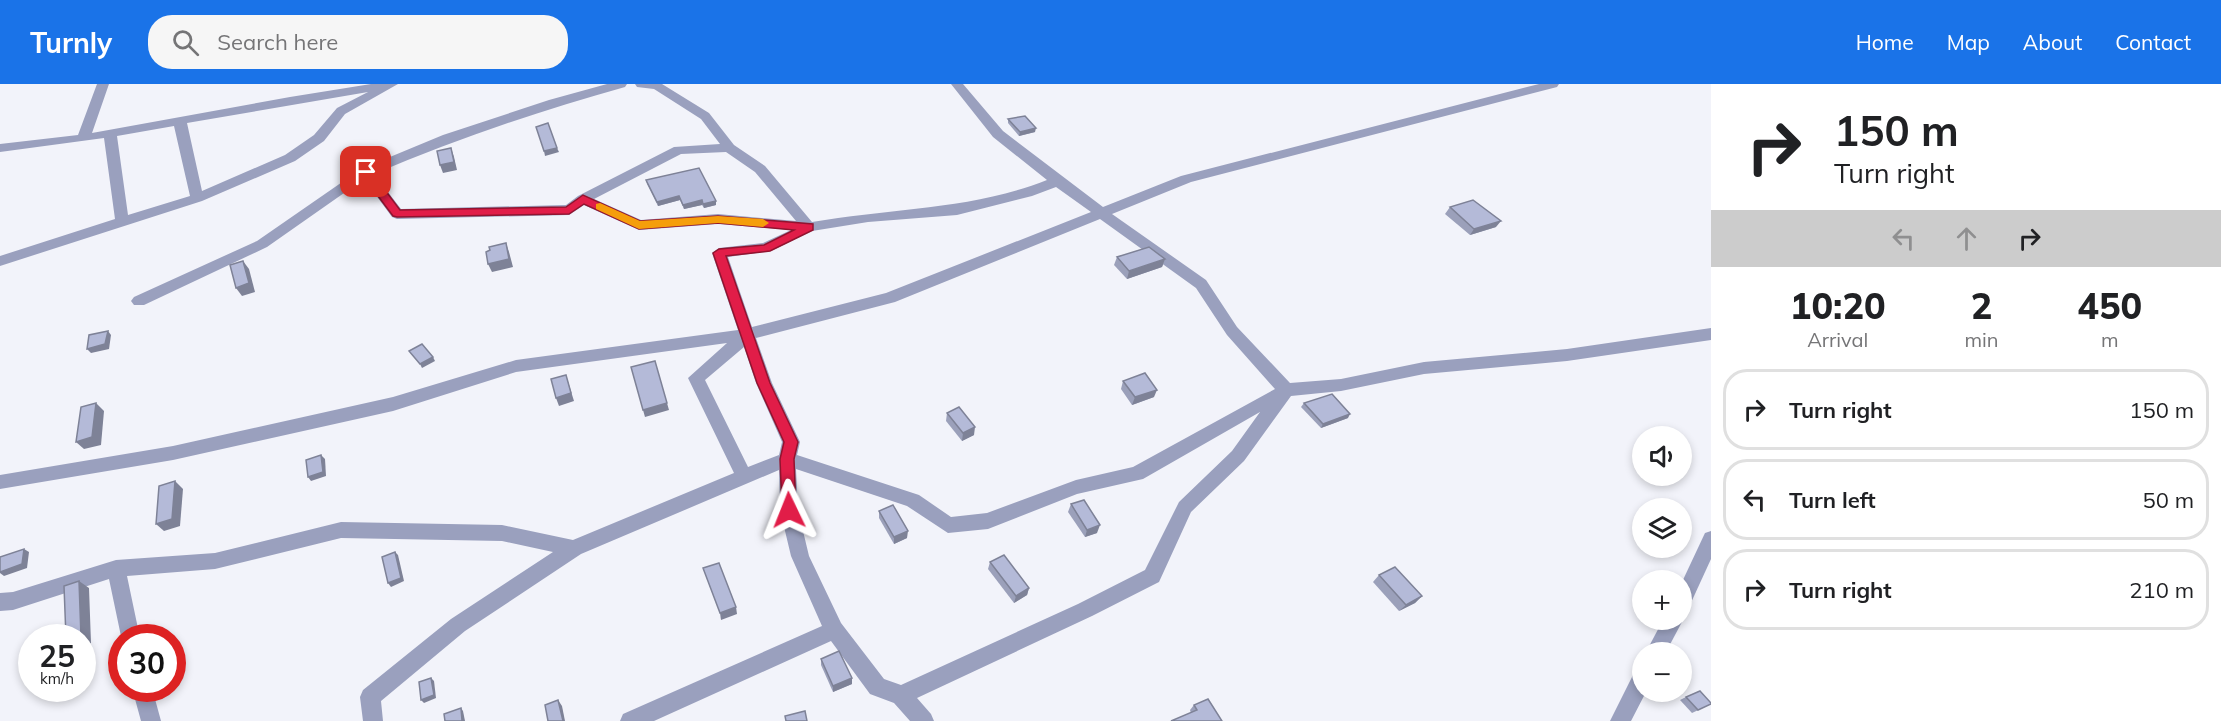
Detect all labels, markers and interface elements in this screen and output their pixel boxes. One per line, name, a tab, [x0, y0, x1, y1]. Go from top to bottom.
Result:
search box	[148, 15, 568, 69]
text: Turnly	[30, 25, 112, 60]
icon: search	[169, 26, 202, 59]
text: Search here	[217, 28, 338, 56]
text: Home	[1856, 29, 1914, 55]
text: Map	[1947, 29, 1990, 55]
text: About	[2023, 29, 2082, 55]
text: Contact	[2115, 29, 2191, 55]
text: 150 m	[1834, 104, 1959, 157]
icon: right	[1735, 108, 1813, 186]
pin	[340, 146, 391, 197]
icon: arrive	[349, 155, 382, 188]
text: Turn right	[1834, 156, 1954, 190]
icon: left	[1887, 222, 1920, 255]
icon: ahead	[1950, 222, 1983, 255]
icon: right	[2013, 222, 2046, 255]
text: 10:20	[1790, 283, 1886, 328]
text: 2	[1971, 283, 1992, 328]
text: 450	[2077, 283, 2142, 328]
text: Arrival	[1807, 327, 1868, 352]
text: min	[1964, 327, 1999, 352]
text: m	[2101, 327, 2119, 352]
icon: right	[1738, 393, 1771, 426]
text: Turn right	[1789, 396, 1892, 424]
text: 150 m	[2129, 396, 2194, 424]
map controls	[1632, 426, 1692, 702]
button: sound	[1632, 426, 1692, 486]
position arrow	[757, 478, 821, 542]
icon: left	[1738, 483, 1771, 516]
text: Turn left	[1789, 486, 1876, 514]
text: 50 m	[2143, 486, 2194, 514]
button: layers	[1632, 498, 1692, 558]
button: +	[1632, 570, 1692, 630]
icon: right	[1738, 573, 1771, 606]
text: Turn right	[1789, 576, 1892, 604]
text: 210 m	[2129, 576, 2194, 604]
speed limit sign: 30	[108, 624, 186, 702]
text: 25	[39, 637, 75, 675]
button: −	[1632, 642, 1692, 702]
text: km/h	[40, 669, 74, 688]

